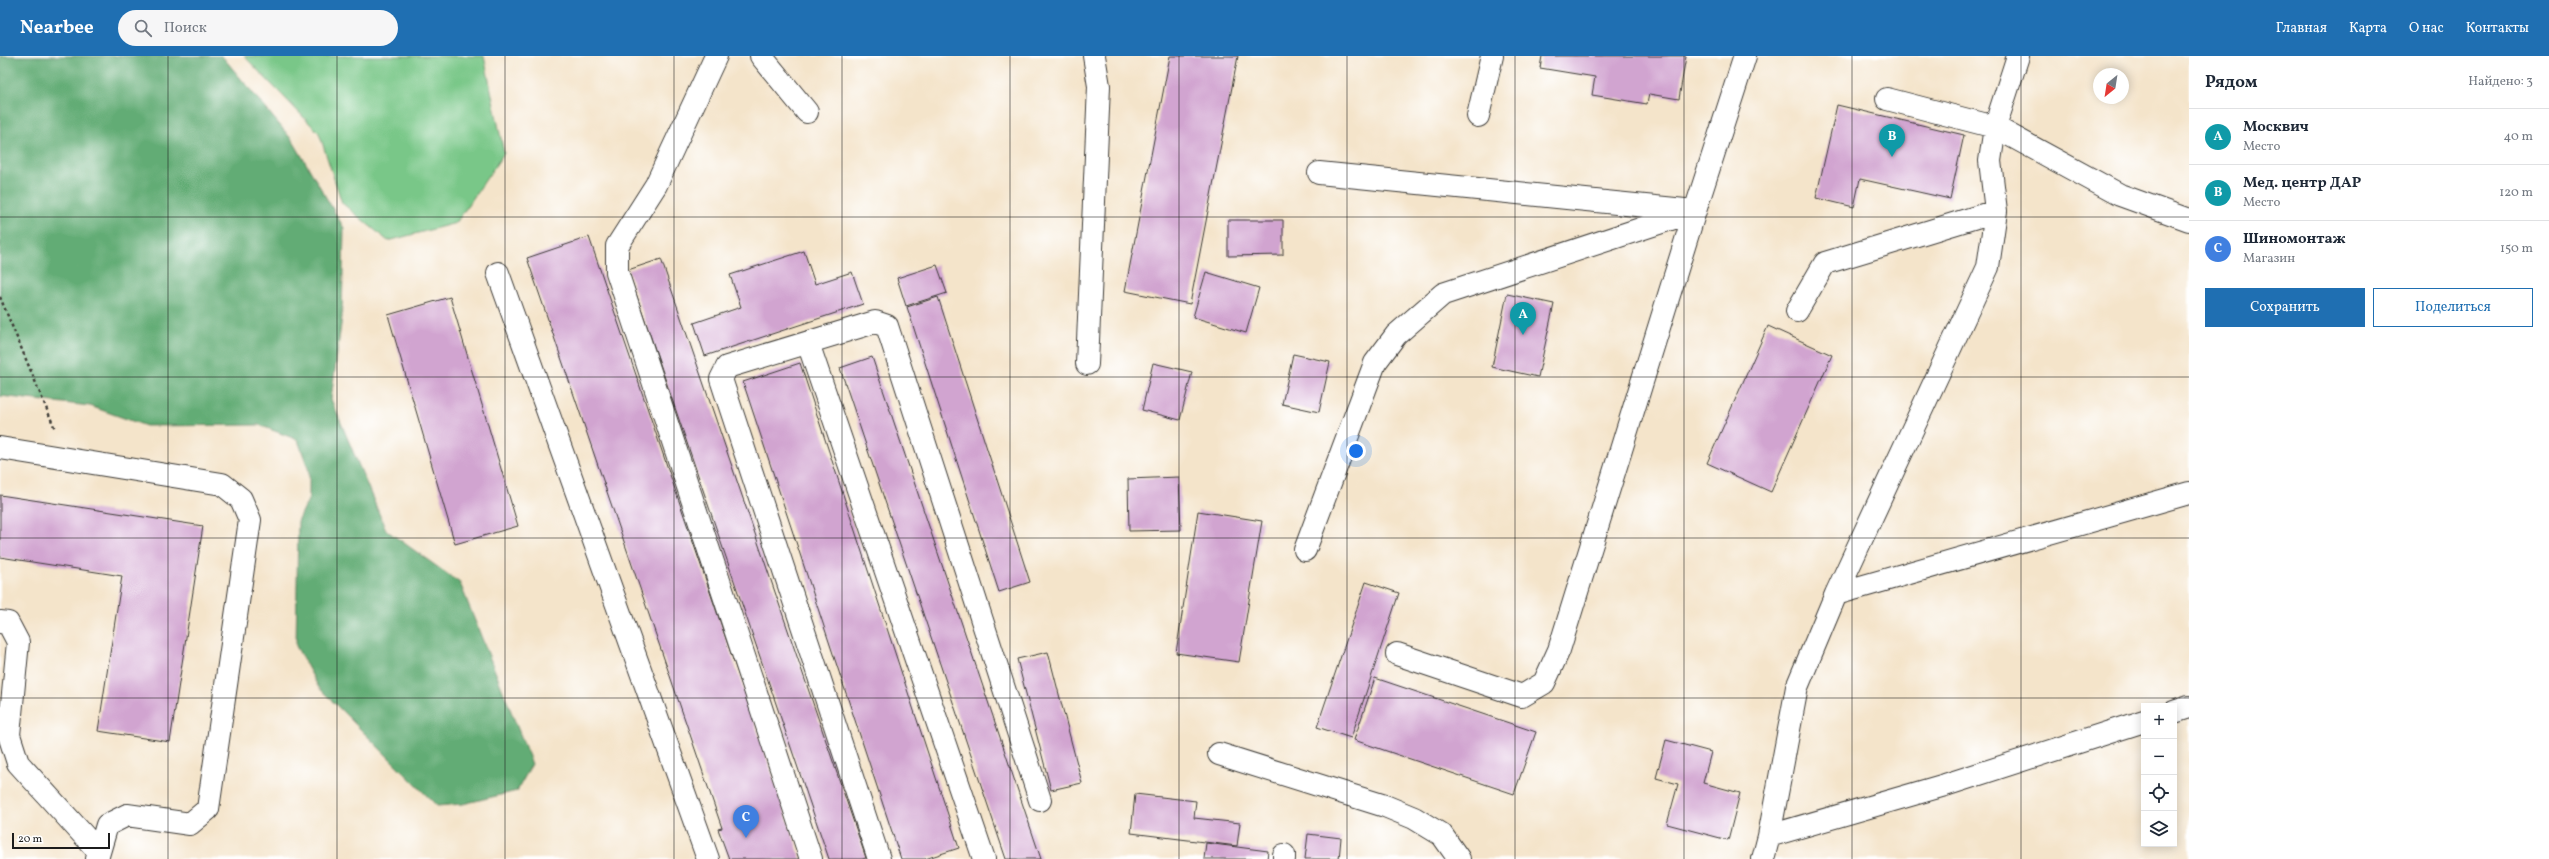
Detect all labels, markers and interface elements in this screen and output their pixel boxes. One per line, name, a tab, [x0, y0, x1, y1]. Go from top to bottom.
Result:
search box	[118, 10, 398, 46]
text: Nearbee	[20, 15, 94, 41]
icon: search	[132, 17, 154, 39]
text: Поиск	[164, 18, 207, 39]
text: Главная	[2276, 19, 2327, 38]
text: Карта	[2349, 19, 2387, 38]
text: О нас	[2409, 19, 2444, 38]
text: Контакты	[2466, 19, 2529, 38]
north arrow	[2093, 68, 2129, 104]
text: Рядом	[2205, 71, 2258, 94]
text: Найдено: 3	[2468, 73, 2533, 91]
text: Москвич	[2243, 117, 2309, 138]
pin: B	[1879, 124, 1905, 157]
text: A	[2213, 128, 2223, 146]
text: 40 m	[2504, 128, 2533, 146]
text: Место	[2243, 138, 2280, 156]
text: Мед. центр ДАР	[2243, 173, 2361, 194]
text: B	[2214, 184, 2222, 202]
text: 120 m	[2499, 184, 2533, 202]
text: Место	[2243, 194, 2280, 212]
text: Шиномонтаж	[2243, 229, 2346, 250]
text: C	[2214, 240, 2222, 258]
text: 150 m	[2500, 240, 2533, 258]
text: Магазин	[2243, 250, 2295, 268]
button: Сохранить	[2205, 288, 2365, 327]
button: Поделиться	[2373, 288, 2533, 327]
pin: A	[1510, 302, 1536, 335]
your location	[1346, 441, 1366, 461]
map controls	[2141, 703, 2177, 847]
button: +	[2141, 703, 2177, 739]
button: −	[2141, 739, 2177, 775]
button: locate	[2141, 775, 2177, 811]
pin: C	[733, 805, 759, 838]
button: layers	[2141, 811, 2177, 847]
scale bar	[12, 831, 110, 850]
text: 20 m	[18, 832, 42, 847]

